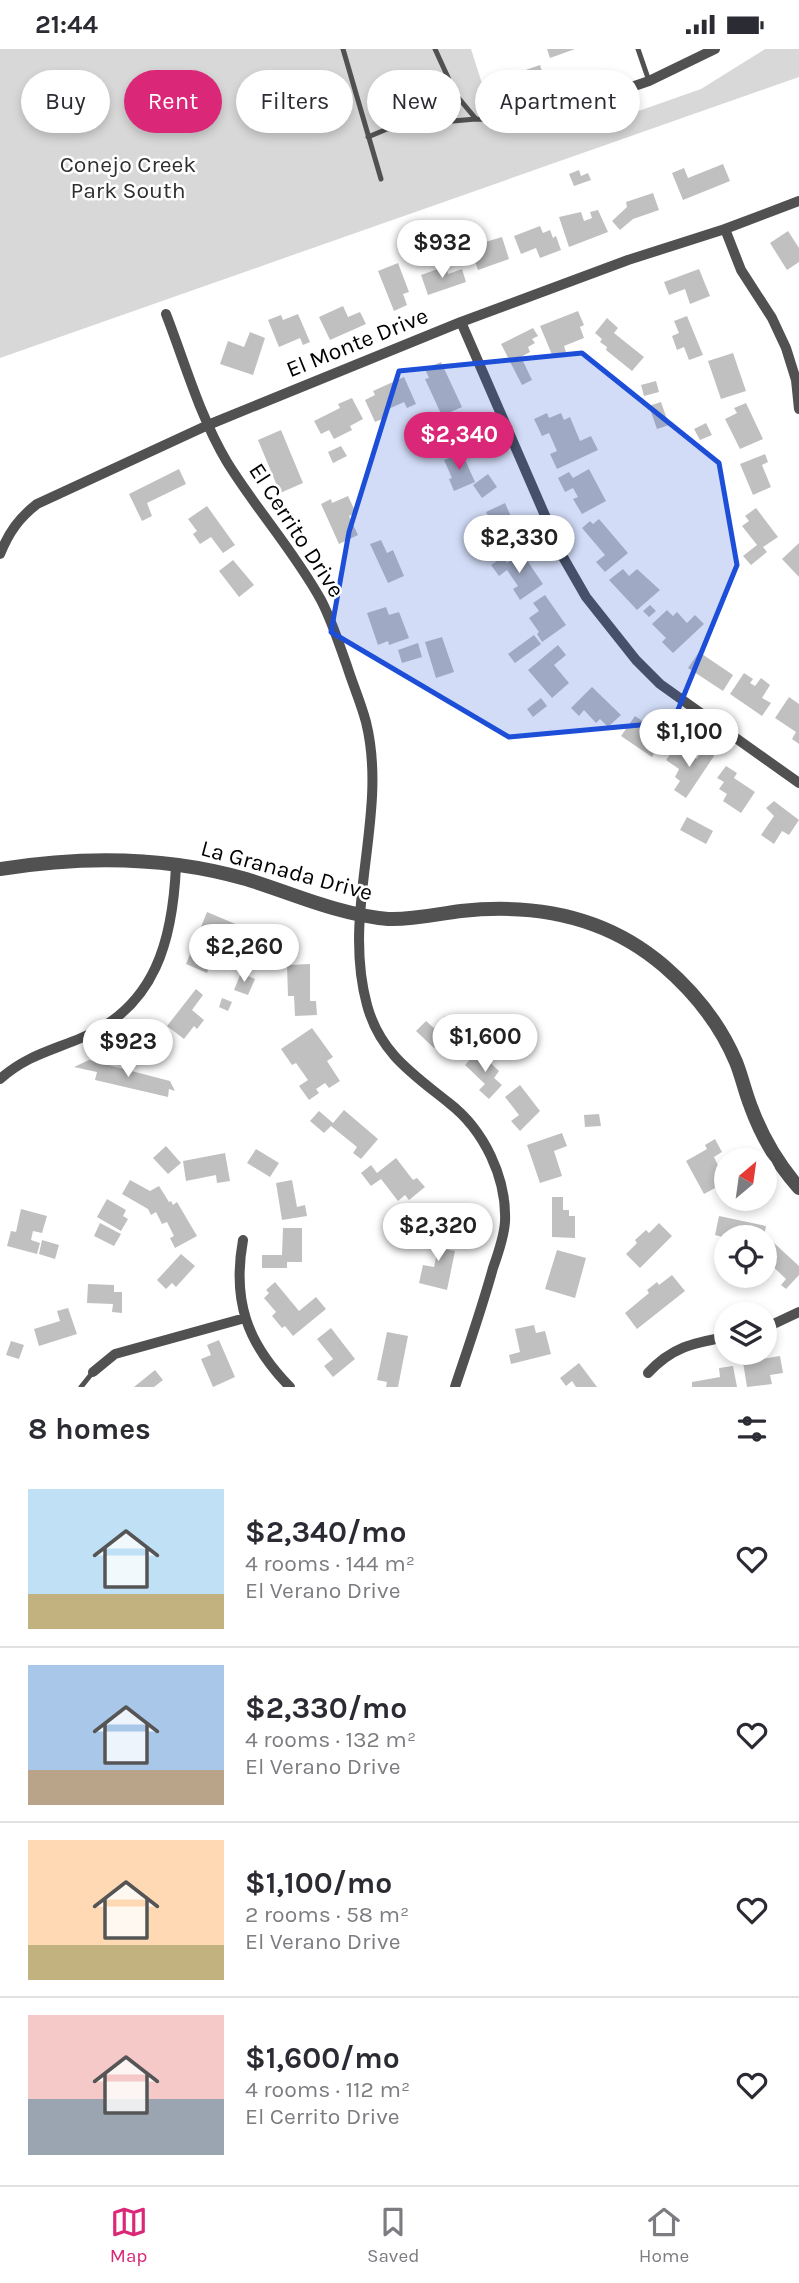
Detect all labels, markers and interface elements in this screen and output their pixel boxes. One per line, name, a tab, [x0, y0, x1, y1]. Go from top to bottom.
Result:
text: 21:44	[35, 9, 98, 40]
chip: Buy	[21, 70, 110, 133]
chip: Rent	[124, 70, 222, 133]
chip: Filters	[236, 70, 353, 133]
chip: New	[367, 70, 461, 133]
chip: Apartment	[475, 70, 640, 133]
park label: Conejo Creek Park South	[60, 151, 196, 204]
pin: $932	[401, 221, 483, 280]
text: $932	[413, 229, 471, 256]
street label: El Monte Drive	[282, 302, 432, 383]
pin: $2,340	[402, 413, 516, 472]
text: $2,340	[420, 421, 498, 448]
street label: El Cerrito Drive	[243, 458, 350, 602]
pin: $2,330	[462, 515, 576, 575]
text: $2,330	[480, 524, 558, 551]
pin: $1,100	[632, 709, 746, 769]
text: $1,100	[655, 718, 723, 745]
street label: La Granada Drive	[198, 835, 376, 906]
pin: $2,260	[187, 925, 301, 984]
text: $2,260	[205, 933, 283, 960]
pin: $1,600	[428, 1014, 542, 1074]
pin: $923	[87, 1019, 169, 1079]
text: $1,600	[449, 1023, 521, 1050]
text: $923	[99, 1028, 157, 1055]
north arrow	[714, 1148, 777, 1211]
map controls	[714, 1148, 777, 1365]
pin: $2,320	[381, 1203, 495, 1263]
text: $2,320	[399, 1212, 477, 1239]
button: locate	[714, 1225, 777, 1288]
button: layers	[714, 1302, 777, 1365]
icon: filters	[733, 1410, 771, 1448]
text: 8 homes	[28, 1411, 151, 1447]
text: $2,340/mo	[245, 1514, 407, 1550]
icon: home	[84, 1517, 168, 1601]
icon: heart	[733, 1540, 771, 1578]
text: 4 rooms · 144 m²	[245, 1550, 415, 1577]
text: El Verano Drive	[245, 1577, 400, 1604]
text: $2,330/mo	[245, 1690, 407, 1726]
icon: home	[84, 1693, 168, 1777]
icon: heart	[733, 1716, 771, 1754]
text: 4 rooms · 132 m²	[245, 1726, 416, 1753]
text: El Verano Drive	[245, 1753, 400, 1780]
text: $1,100/mo	[245, 1865, 392, 1901]
icon: home	[84, 1868, 168, 1952]
icon: heart	[733, 1891, 771, 1929]
text: 2 rooms · 58 m²	[245, 1901, 409, 1928]
text: El Verano Drive	[245, 1928, 400, 1955]
text: $1,600/mo	[245, 2040, 400, 2076]
icon: home	[84, 2043, 168, 2127]
icon: heart	[733, 2066, 771, 2104]
text: 4 rooms · 112 m²	[245, 2076, 410, 2103]
text: El Cerrito Drive	[245, 2103, 400, 2130]
tab: Map	[110, 2203, 148, 2267]
tab: Saved	[367, 2203, 419, 2267]
tab: Home	[639, 2203, 689, 2267]

